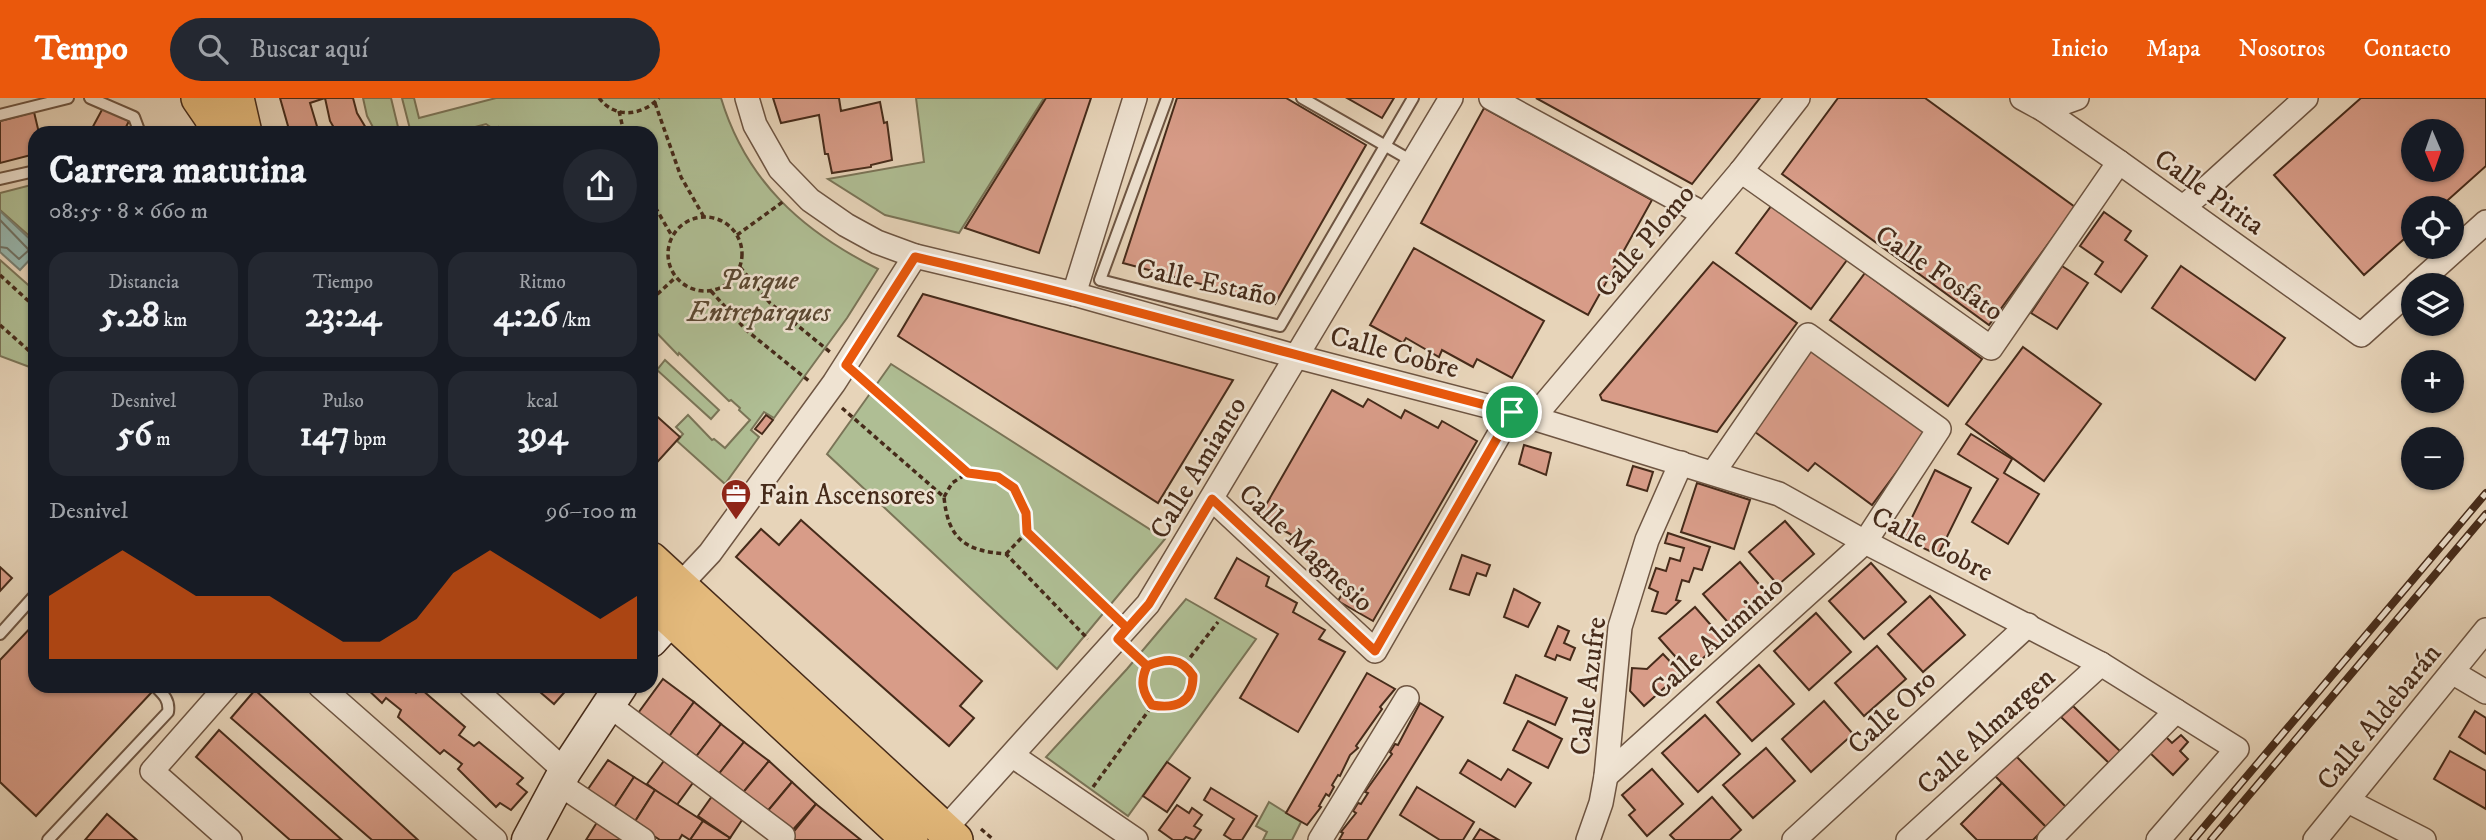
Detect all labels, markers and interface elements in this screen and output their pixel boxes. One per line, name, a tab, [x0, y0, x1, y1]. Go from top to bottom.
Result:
search box	[170, 18, 660, 81]
text: Tempo	[35, 29, 128, 70]
icon: search	[194, 30, 232, 68]
text: Buscar aquí	[250, 33, 368, 66]
text: Inicio	[2051, 34, 2108, 64]
text: Mapa	[2146, 34, 2201, 64]
text: Nosotros	[2239, 34, 2325, 64]
text: Contacto	[2363, 34, 2451, 64]
north arrow	[2401, 119, 2464, 182]
map controls	[2401, 119, 2464, 490]
street label: Calle Pirita	[2147, 142, 2271, 243]
text: Carrera matutina	[49, 147, 306, 195]
button: share	[563, 149, 637, 223]
street label: Calle Plomo	[1588, 177, 1703, 305]
button: locate	[2401, 196, 2464, 259]
text: 08:55 · 8 × 660 m	[49, 197, 208, 226]
street label: Calle Fosfato	[1868, 218, 2010, 329]
street label: Calle Estaño	[1133, 250, 1280, 314]
park label: Parque Entreparques	[685, 263, 831, 331]
text: Distancia	[108, 271, 179, 294]
text: Tiempo	[313, 271, 373, 294]
text: Ritmo	[519, 271, 566, 294]
button: layers	[2401, 273, 2464, 336]
text: 5.28	[100, 294, 159, 338]
text: 23:24	[305, 294, 381, 338]
text: 4:26	[494, 294, 558, 338]
text: km	[159, 309, 187, 332]
text: /km	[558, 309, 591, 332]
street label: Calle Cobre	[1326, 318, 1463, 386]
button: +	[2401, 350, 2464, 413]
pin	[1482, 382, 1542, 442]
text: Desnivel	[111, 390, 176, 413]
text: Pulso	[322, 390, 364, 413]
text: kcal	[527, 390, 558, 413]
street label: Calle Amianto	[1142, 390, 1254, 545]
icon: arrive	[1493, 393, 1531, 431]
text: 56	[117, 413, 152, 457]
text: 147	[299, 413, 350, 457]
text: 394	[517, 413, 568, 457]
button: −	[2401, 427, 2464, 490]
text: m	[152, 428, 171, 451]
text: bpm	[350, 428, 387, 451]
office icon: Fain Ascensores	[719, 477, 753, 521]
street label: Calle Magnesio	[1231, 477, 1381, 620]
place label: Fain Ascensores	[759, 478, 935, 513]
text: Desnivel	[49, 497, 128, 526]
text: 96–100 m	[546, 497, 637, 526]
street label: Calle Cobre	[1866, 499, 1999, 590]
street label: Calle Aluminio	[1643, 569, 1791, 707]
street label: Calle Azufre	[1563, 615, 1614, 757]
street label: Calle Aldebarán	[2309, 636, 2449, 797]
street label: Calle Almargen	[1910, 660, 2063, 802]
street label: Calle Oro	[1840, 662, 1944, 762]

